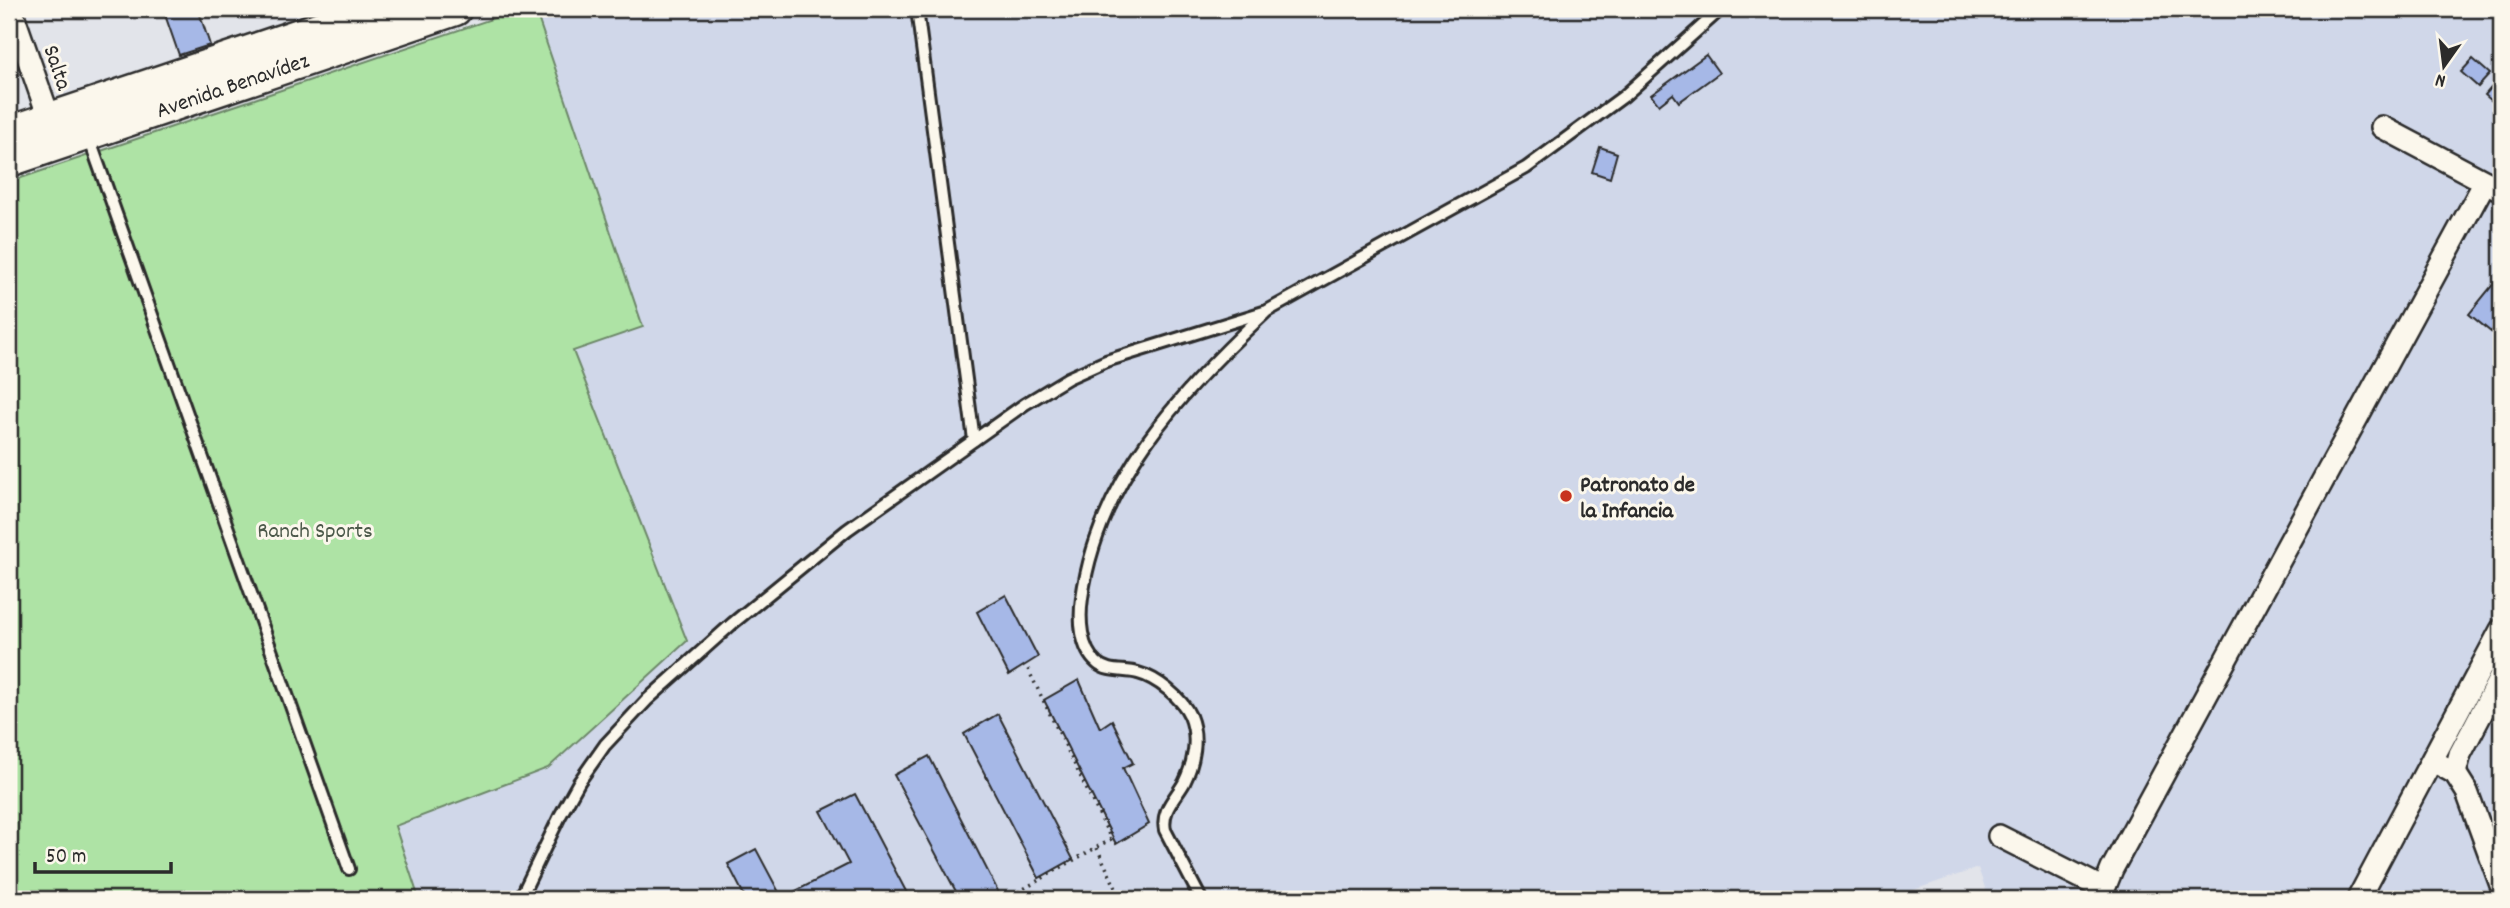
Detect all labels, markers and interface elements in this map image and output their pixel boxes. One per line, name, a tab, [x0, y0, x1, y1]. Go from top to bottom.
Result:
north arrow	[2408, 32, 2478, 102]
street label: Salta	[33, 41, 79, 96]
street label: Avenida Benavídez	[152, 46, 314, 129]
text: N	[2433, 65, 2449, 93]
place label: Patronato de la Infancia	[1580, 470, 1695, 529]
marker: Patronato de la Infancia	[1558, 488, 1574, 504]
park label: Ranch Sports	[257, 516, 373, 549]
scale bar	[35, 831, 172, 875]
text: 50 m	[46, 843, 86, 873]

